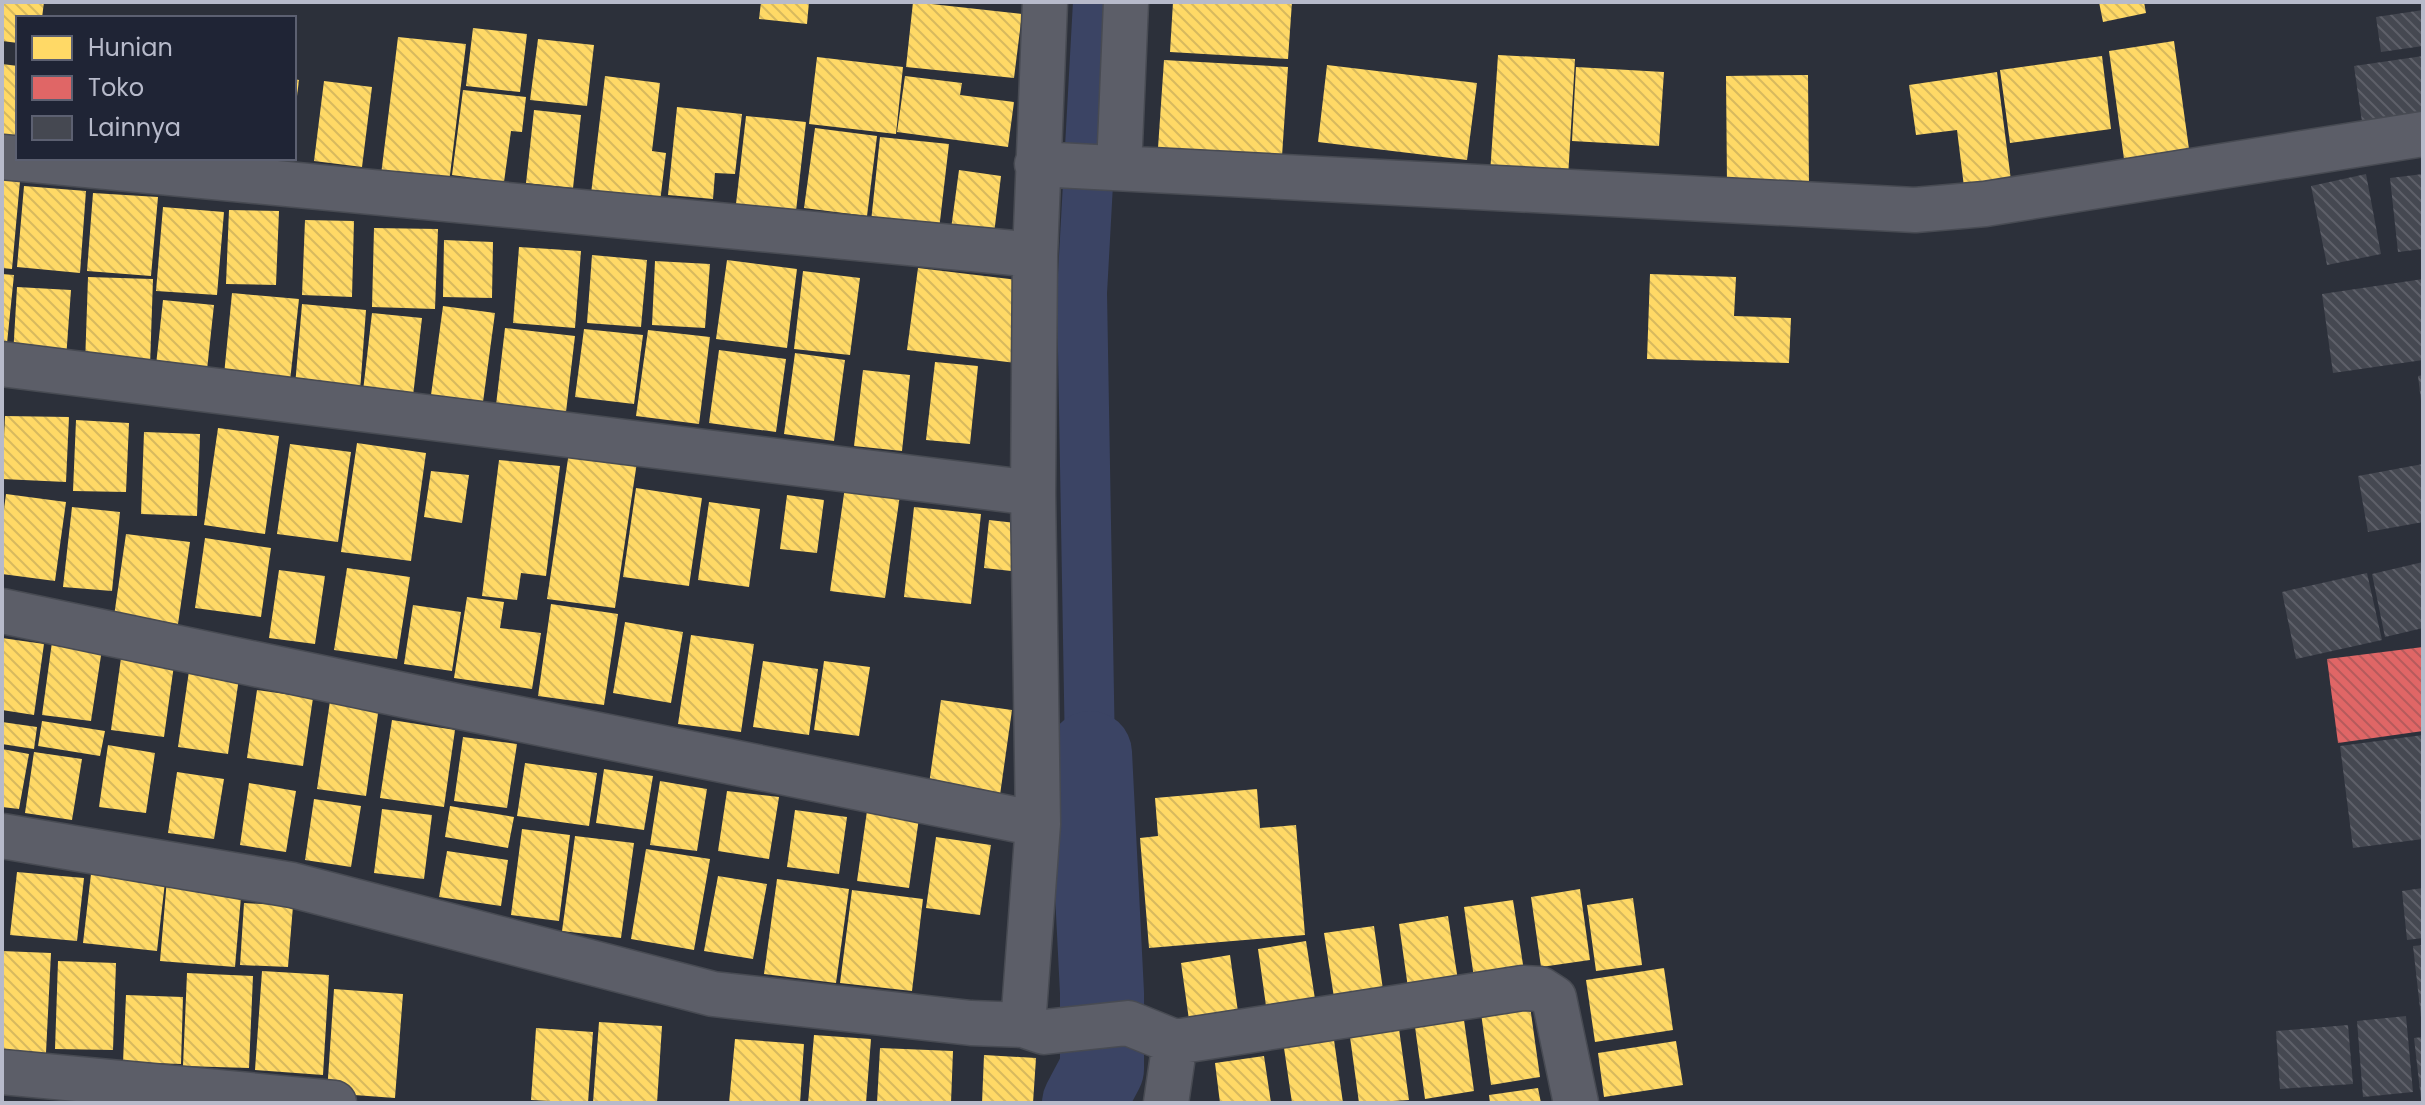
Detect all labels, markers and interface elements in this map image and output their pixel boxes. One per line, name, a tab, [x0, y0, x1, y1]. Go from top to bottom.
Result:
legend	[16, 16, 296, 160]
text: Hunian	[88, 31, 173, 64]
text: Toko	[88, 71, 144, 104]
text: Lainnya	[88, 111, 181, 144]

